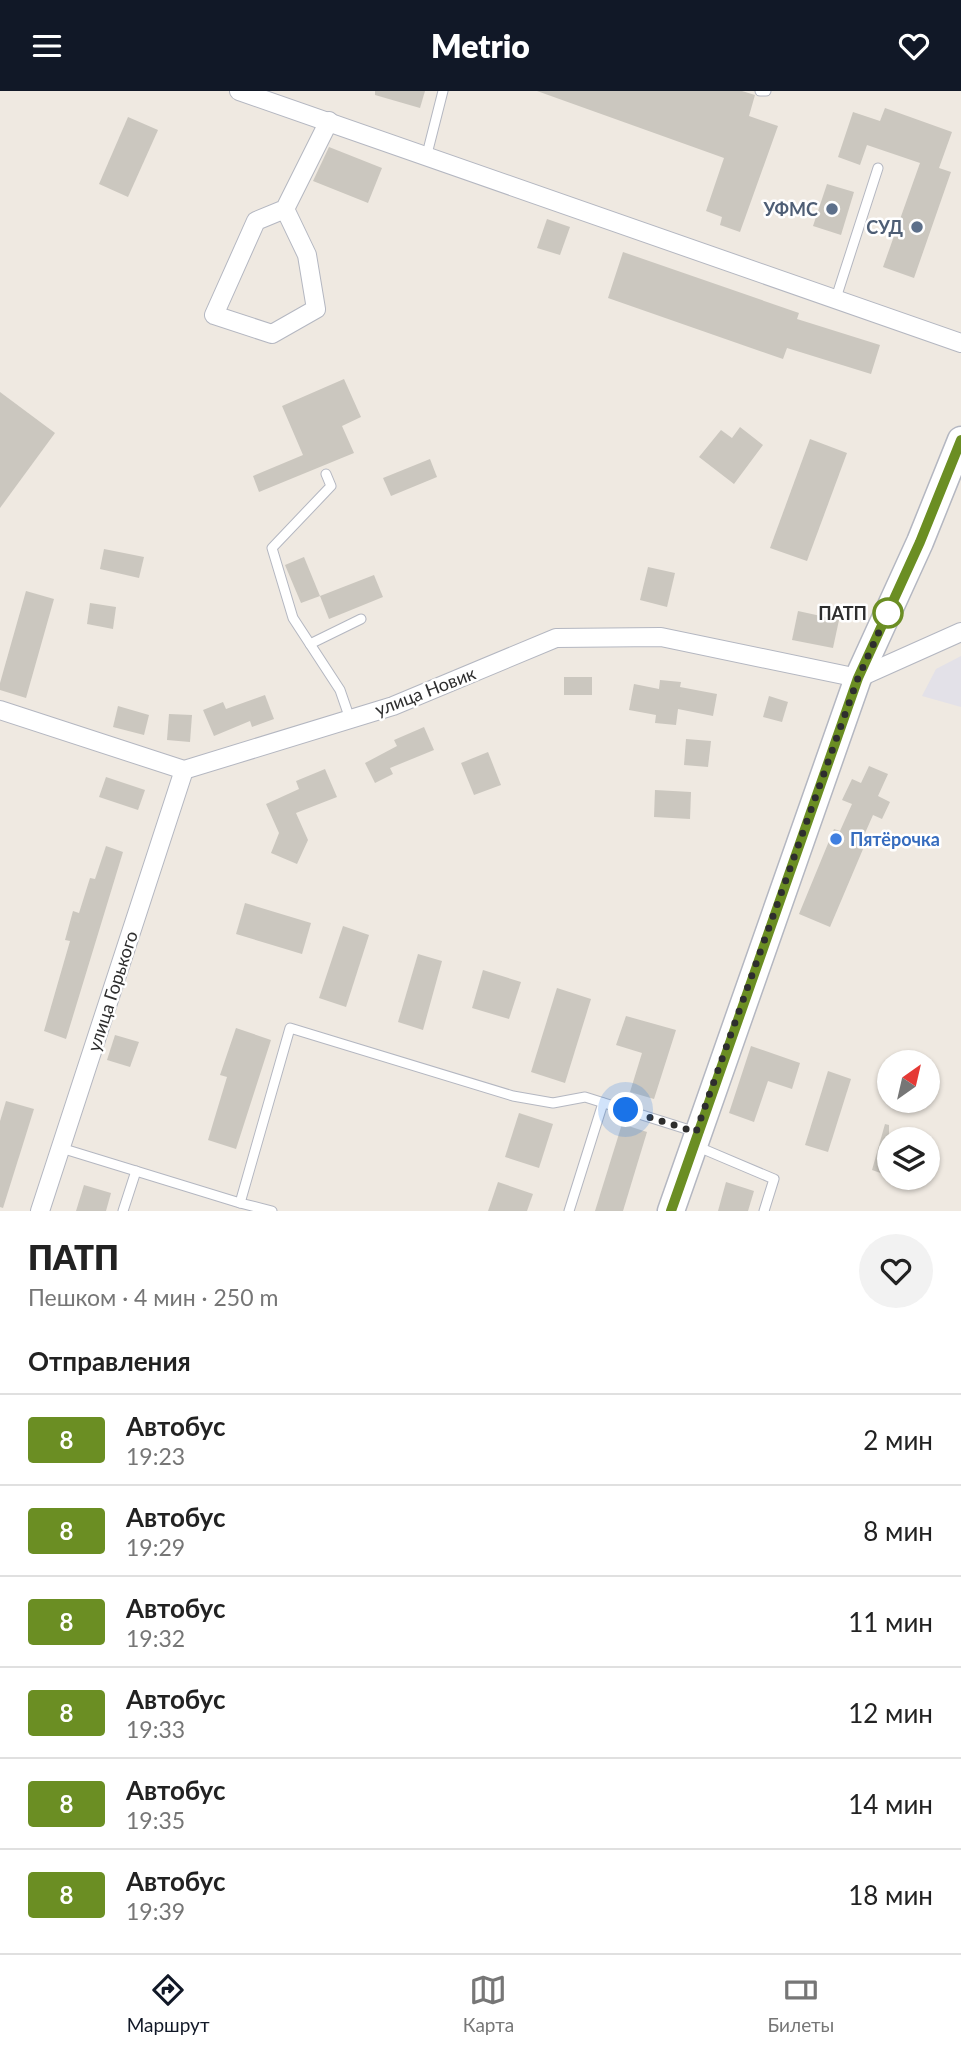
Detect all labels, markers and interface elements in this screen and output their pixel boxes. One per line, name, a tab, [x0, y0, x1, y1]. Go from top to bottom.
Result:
text: Metrio	[431, 26, 530, 65]
icon: menu	[28, 27, 66, 65]
icon: heart	[895, 27, 933, 65]
place label: УФМС	[763, 198, 818, 220]
marker: УФМС	[824, 201, 840, 217]
place label: СУД	[866, 216, 903, 238]
marker: СУД	[909, 219, 925, 235]
marker: ПАТП	[873, 598, 903, 628]
place label: ПАТП	[818, 602, 867, 624]
street label: улица Новик	[372, 661, 479, 720]
place label: Пятёрочка	[850, 828, 940, 850]
marker: Пятёрочка	[828, 831, 844, 847]
street label: улица Горького	[82, 928, 142, 1054]
north arrow	[877, 1050, 940, 1113]
map controls	[877, 1050, 940, 1190]
your location	[608, 1092, 643, 1127]
button: layers	[877, 1127, 940, 1190]
button: heart	[859, 1234, 933, 1308]
text: ПАТП	[28, 1237, 119, 1277]
text: Пешком · 4 мин · 250 m	[28, 1283, 278, 1311]
text: Отправления	[28, 1345, 191, 1377]
text: Автобус	[126, 1410, 225, 1442]
text: 2 мин	[863, 1424, 933, 1456]
text: 8	[60, 1425, 73, 1454]
text: 19:23	[126, 1442, 185, 1470]
text: Автобус	[126, 1501, 225, 1533]
text: 8 мин	[863, 1515, 933, 1547]
text: 8	[60, 1516, 73, 1545]
text: 19:29	[126, 1533, 185, 1561]
text: Автобус	[126, 1592, 225, 1624]
text: 11 мин	[848, 1606, 933, 1638]
text: 8	[60, 1607, 73, 1636]
text: 19:32	[126, 1624, 185, 1652]
text: Автобус	[126, 1683, 225, 1715]
text: 12 мин	[848, 1697, 933, 1729]
text: 8	[60, 1698, 73, 1727]
text: 19:33	[126, 1715, 185, 1743]
text: Автобус	[126, 1774, 225, 1806]
text: 14 мин	[848, 1788, 933, 1820]
text: 8	[60, 1789, 73, 1818]
text: 19:35	[126, 1806, 185, 1834]
text: Автобус	[126, 1865, 225, 1897]
text: 18 мин	[848, 1879, 933, 1911]
text: 8	[60, 1880, 73, 1909]
text: 19:39	[126, 1897, 185, 1925]
tab: Маршрут	[127, 1971, 210, 2036]
tab: Карта	[463, 1971, 514, 2036]
tab: Билеты	[767, 1971, 834, 2036]

